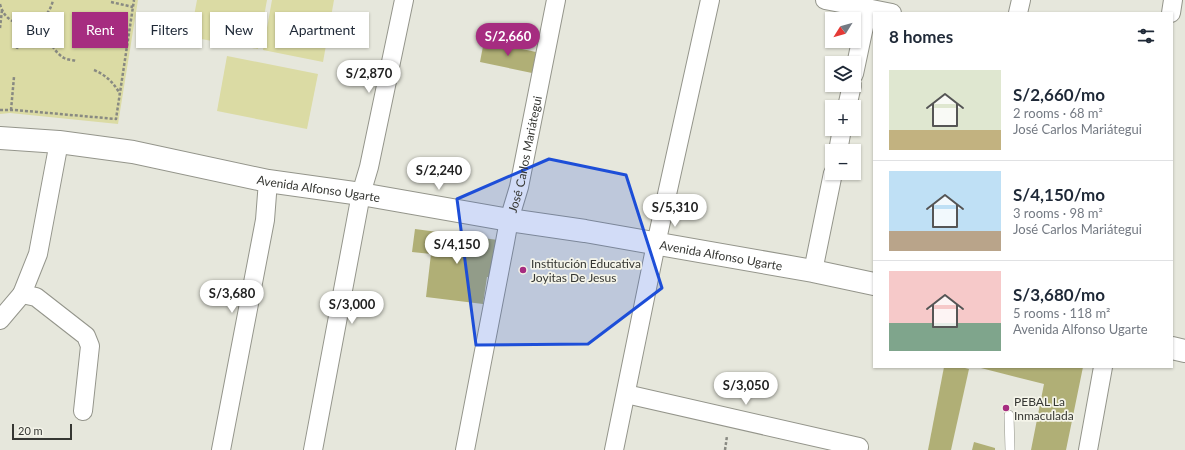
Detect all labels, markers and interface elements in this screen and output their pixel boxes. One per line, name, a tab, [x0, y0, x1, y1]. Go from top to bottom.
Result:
chip: Buy	[12, 12, 64, 48]
chip: Rent	[72, 12, 128, 48]
chip: Filters	[136, 12, 202, 48]
chip: New	[210, 12, 267, 48]
chip: Apartment	[275, 12, 369, 48]
north arrow	[825, 12, 861, 48]
map controls	[825, 12, 861, 180]
pin: S/2,660	[471, 23, 545, 57]
icon: filters	[1135, 25, 1157, 47]
text: 8 homes	[889, 26, 953, 47]
text: S/2,660	[485, 28, 531, 44]
button: layers	[825, 56, 861, 92]
pin: S/2,870	[332, 60, 406, 94]
text: S/2,870	[346, 65, 392, 81]
text: S/2,660/mo	[1013, 84, 1105, 105]
icon: home	[921, 86, 969, 134]
street label: José Carlos Mariátegui	[504, 94, 544, 214]
button: +	[825, 100, 861, 136]
text: 2 rooms · 68 m²	[1013, 105, 1103, 121]
text: José Carlos Mariátegui	[1013, 121, 1142, 137]
button: −	[825, 144, 861, 180]
pin: S/2,240	[402, 157, 476, 191]
text: S/2,240	[416, 162, 462, 178]
street label: Avenida Alfonso Ugarte	[256, 171, 381, 205]
text: S/4,150/mo	[1013, 184, 1105, 205]
icon: home	[921, 187, 969, 235]
pin: S/5,310	[638, 194, 712, 228]
text: S/5,310	[652, 199, 698, 215]
text: 3 rooms · 98 m²	[1013, 205, 1103, 221]
text: José Carlos Mariátegui	[1013, 221, 1142, 237]
pin: S/4,150	[420, 231, 494, 265]
text: S/4,150	[434, 236, 480, 252]
street label: Avenida Alfonso Ugarte	[659, 237, 784, 273]
place label: Institución Educativa Joyitas De Jesus	[531, 256, 641, 285]
marker: Institución Educativa Joyitas De Jesus	[518, 265, 528, 275]
pin: S/3,680	[195, 280, 269, 314]
text: S/3,680/mo	[1013, 284, 1105, 305]
text: S/3,680	[209, 285, 255, 301]
icon: home	[921, 287, 969, 335]
pin: S/3,000	[315, 291, 389, 325]
text: S/3,000	[329, 296, 375, 312]
text: 5 rooms · 118 m²	[1013, 305, 1110, 321]
text: Avenida Alfonso Ugarte	[1013, 321, 1148, 337]
pin: S/3,050	[709, 372, 783, 406]
text: S/3,050	[723, 377, 769, 393]
place label: PEBAL La Inmaculada	[1014, 394, 1074, 423]
marker: PEBAL La Inmaculada	[1001, 403, 1011, 413]
scale bar	[12, 422, 72, 441]
text: 20 m	[18, 424, 43, 437]

